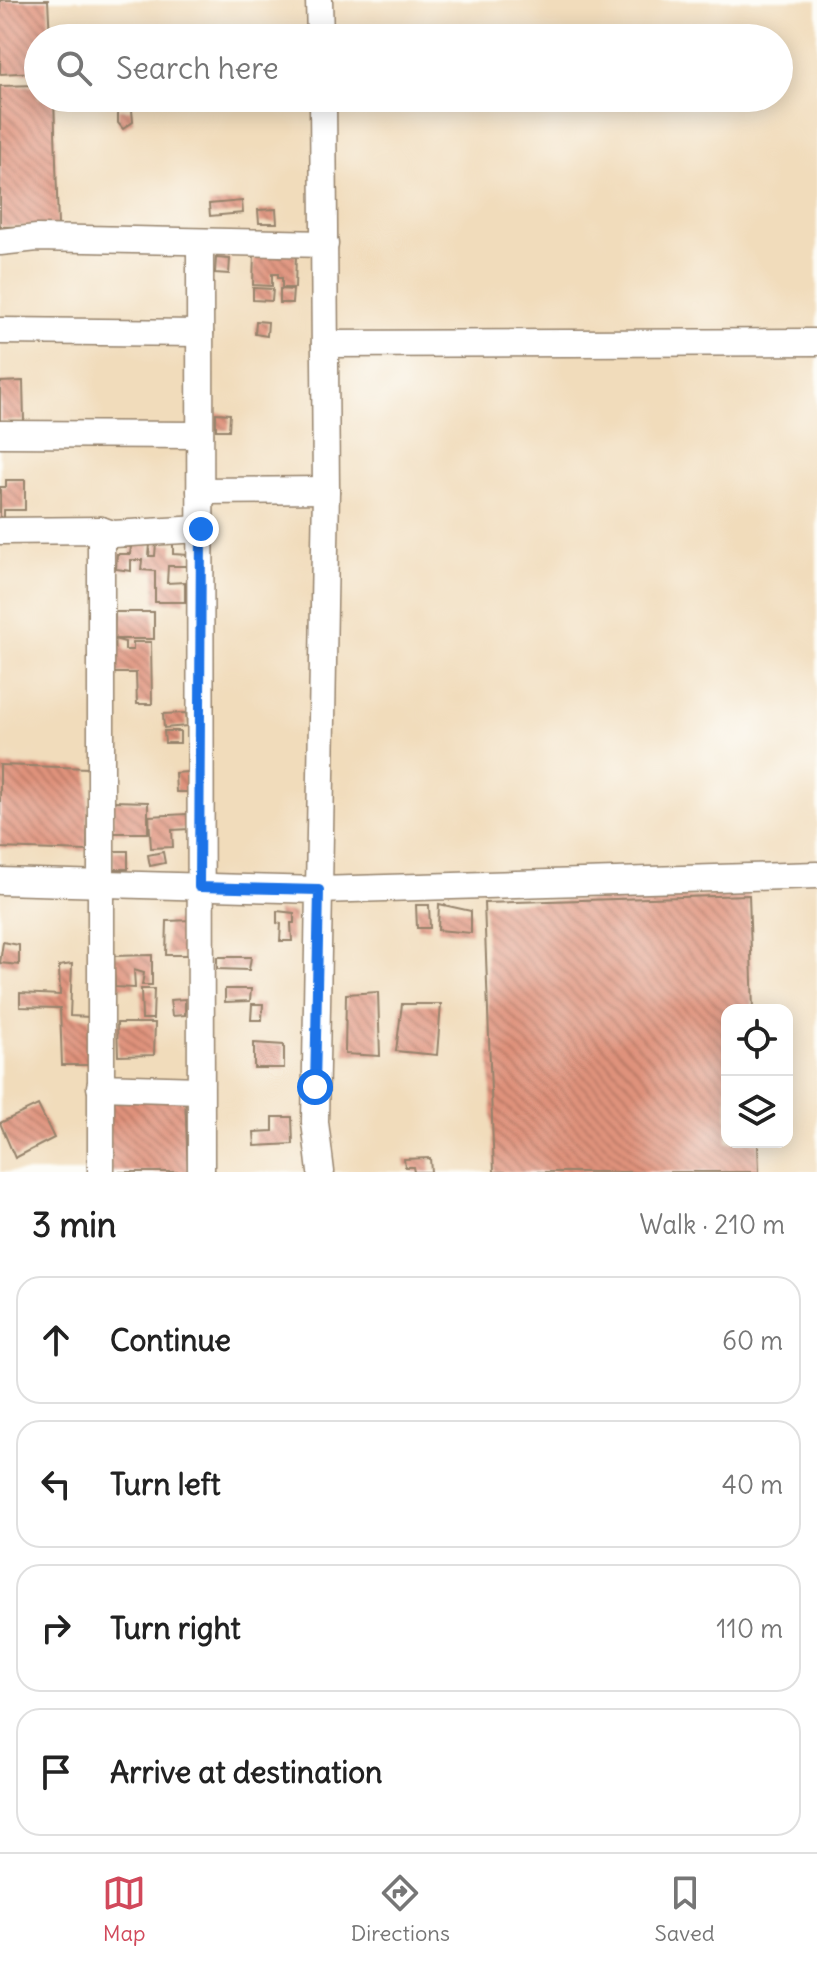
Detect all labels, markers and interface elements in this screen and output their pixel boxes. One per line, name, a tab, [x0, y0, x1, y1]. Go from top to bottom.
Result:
search box	[24, 24, 793, 112]
icon: search	[52, 46, 96, 90]
text: Search here	[116, 49, 279, 87]
route end	[183, 511, 219, 547]
map controls	[721, 1004, 793, 1148]
button: locate	[721, 1004, 793, 1076]
route start	[297, 1069, 333, 1105]
button: layers	[721, 1076, 793, 1148]
text: 3 min	[32, 1203, 117, 1246]
text: Walk · 210 m	[639, 1208, 785, 1241]
icon: ahead	[34, 1318, 78, 1362]
text: Continue	[110, 1321, 231, 1359]
text: 60 m	[722, 1324, 783, 1357]
icon: left	[34, 1462, 78, 1506]
text: Turn left	[110, 1465, 221, 1503]
text: 40 m	[722, 1468, 783, 1501]
icon: right	[34, 1606, 78, 1650]
text: Turn right	[110, 1609, 241, 1647]
text: 110 m	[716, 1612, 783, 1645]
icon: arrive	[34, 1750, 78, 1794]
text: Arrive at destination	[110, 1753, 382, 1791]
tab: Map	[102, 1871, 146, 1947]
tab: Directions	[351, 1871, 450, 1947]
tab: Saved	[654, 1871, 715, 1947]

